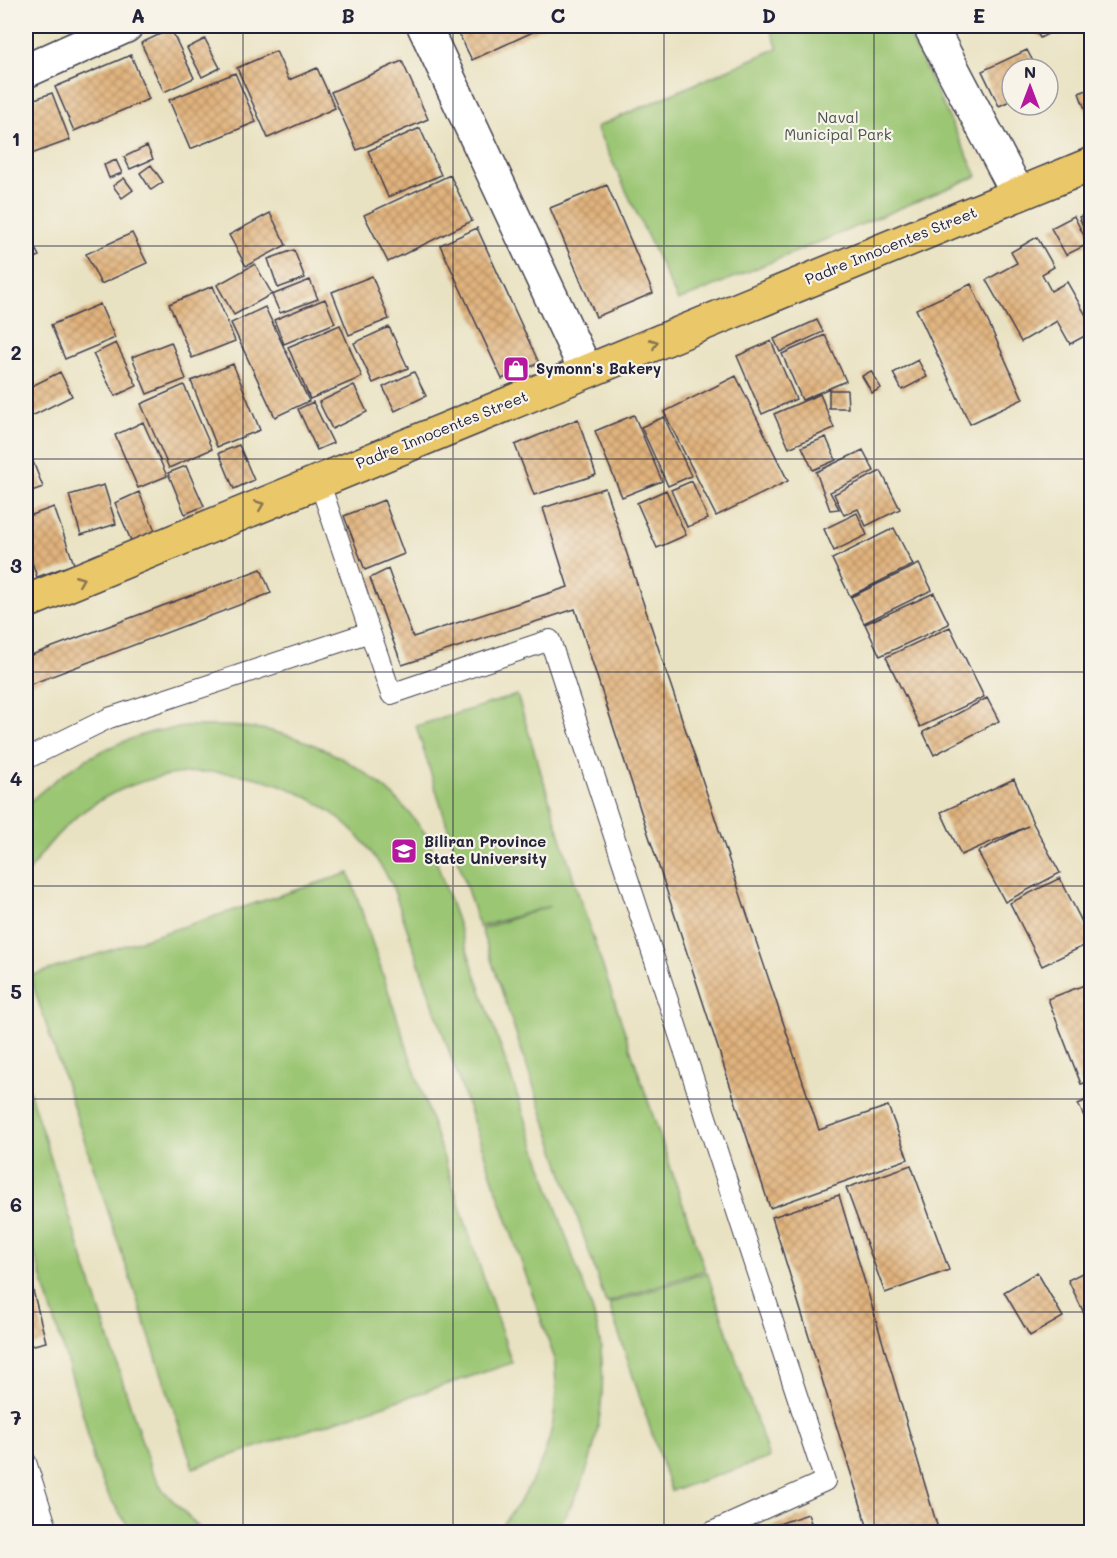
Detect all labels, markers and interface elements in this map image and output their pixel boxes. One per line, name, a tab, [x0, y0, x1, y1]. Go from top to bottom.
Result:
text: A	[131, 2, 145, 28]
text: B	[341, 2, 355, 28]
text: C	[551, 2, 566, 28]
text: D	[762, 2, 776, 28]
text: E	[973, 2, 985, 28]
north arrow	[1000, 57, 1060, 117]
text: N	[1024, 61, 1036, 82]
park label: Naval Municipal Park	[784, 107, 892, 144]
text: 1	[12, 125, 20, 151]
street label: Padre Innocentes Street	[802, 201, 980, 289]
one-way arrow	[647, 338, 658, 350]
text: 2	[10, 339, 22, 365]
shop icon: Symonn's Bakery	[501, 354, 531, 384]
place label: Symonn's Bakery	[536, 358, 661, 378]
street label: Padre Innocentes Street	[353, 385, 531, 473]
one-way arrow	[254, 500, 265, 512]
text: 3	[10, 552, 22, 578]
one-way arrow	[73, 575, 84, 587]
text: 4	[10, 765, 23, 791]
place label: Biliran Province State University	[424, 831, 547, 868]
school or university icon: Biliran Province State University	[389, 836, 419, 866]
text: 5	[10, 978, 22, 1004]
text: 6	[10, 1191, 22, 1217]
text: 7	[10, 1404, 22, 1430]

